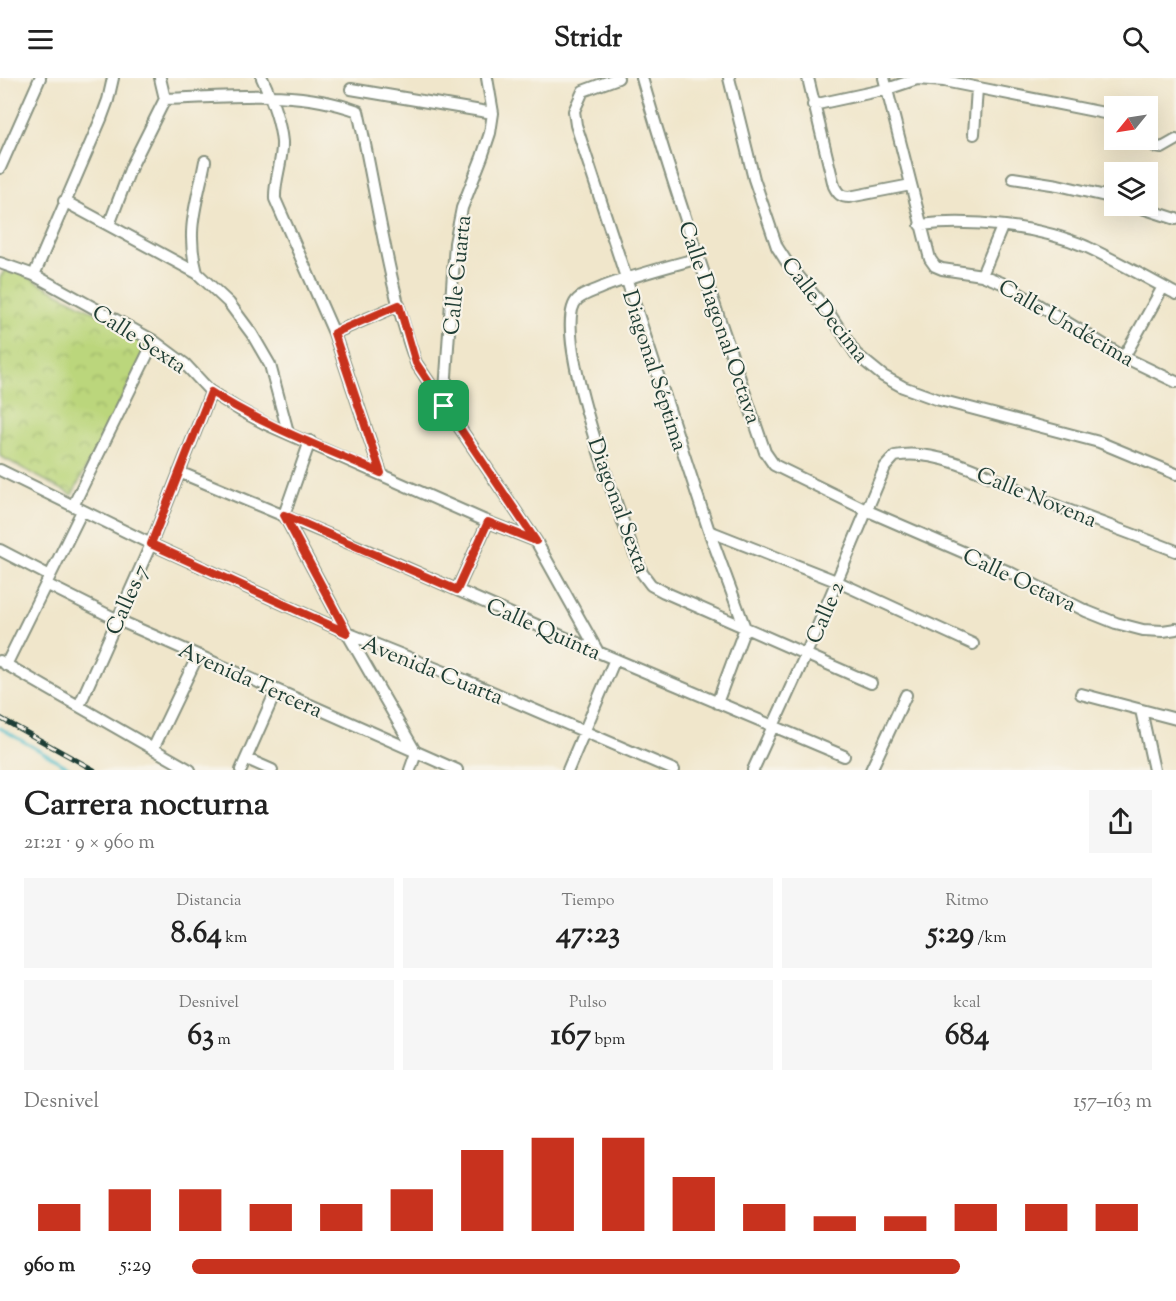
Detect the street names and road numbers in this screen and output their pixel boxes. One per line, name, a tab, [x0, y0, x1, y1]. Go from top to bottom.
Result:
street label: Calle Cuarta	[437, 214, 481, 337]
street label: Calle Diagonal Octava	[668, 217, 768, 429]
street label: Calle Decima	[772, 251, 875, 371]
street label: Calle Undécima	[992, 273, 1139, 377]
street label: Diagonal Séptima	[612, 286, 694, 456]
street label: Calle Sexta	[85, 298, 192, 383]
street label: Diagonal Sexta	[578, 433, 657, 579]
street label: Calle Novena	[971, 460, 1101, 537]
street label: Calle Octava	[957, 541, 1081, 622]
street label: Calles 7	[99, 560, 158, 641]
street label: Calle 2	[799, 577, 854, 649]
street label: Calle Quinta	[480, 591, 605, 670]
street label: Avenida Cuarta	[356, 629, 507, 715]
street label: Avenida Tercera	[173, 636, 327, 728]

